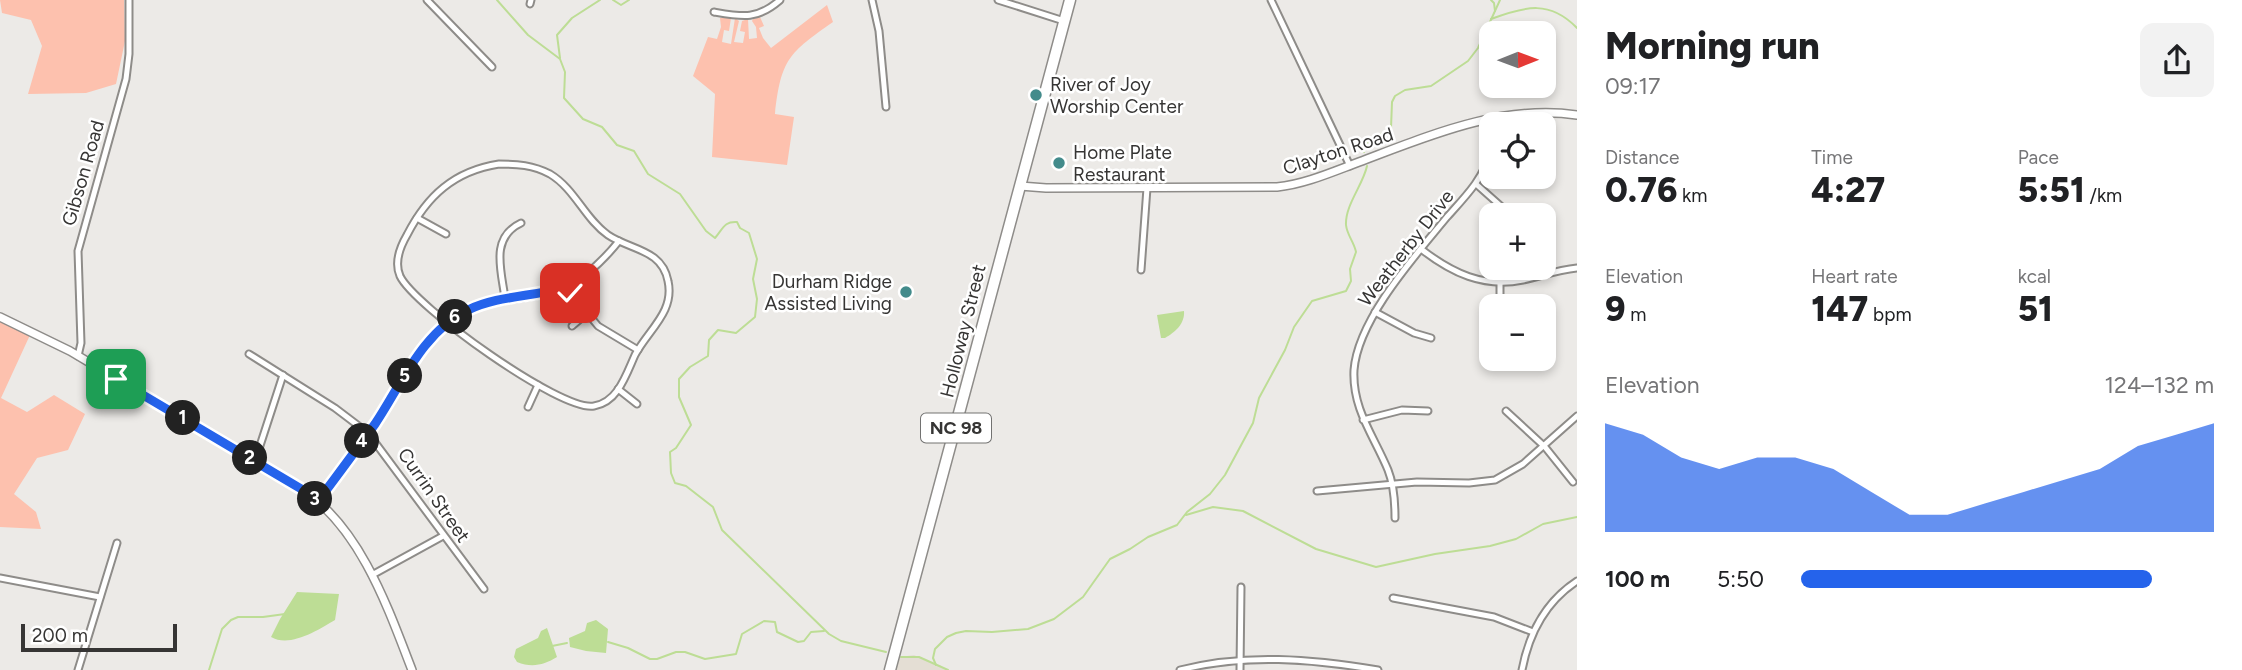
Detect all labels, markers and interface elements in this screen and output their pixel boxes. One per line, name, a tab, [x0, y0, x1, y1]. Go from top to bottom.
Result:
north arrow	[1479, 21, 1556, 98]
map controls	[1479, 21, 1556, 371]
text: Morning run	[1605, 23, 1820, 69]
button: share	[2140, 23, 2214, 97]
text: 09:17	[1605, 72, 1660, 100]
place label: River of Joy Worship Center	[1050, 73, 1184, 118]
marker: River of Joy Worship Center	[1028, 87, 1044, 103]
button: locate	[1479, 112, 1556, 189]
street label: Gibson Road	[57, 117, 109, 229]
street label: Clayton Road	[1280, 122, 1396, 180]
place label: Home Plate Restaurant	[1073, 141, 1172, 186]
text: Distance	[1605, 146, 1679, 169]
text: Time	[1811, 146, 1853, 169]
text: Pace	[2018, 146, 2059, 169]
marker: Home Plate Restaurant	[1051, 155, 1067, 171]
text: 0.76	[1605, 169, 1677, 211]
text: 4:27	[1811, 169, 1885, 211]
text: 5:51	[2018, 169, 2085, 211]
text: km	[1677, 184, 1708, 207]
text: /km	[2085, 184, 2122, 207]
street label: Weatherby Drive	[1353, 185, 1459, 311]
button: +	[1479, 203, 1556, 280]
street label: Holloway Street	[935, 262, 991, 400]
pin	[540, 263, 600, 323]
text: Elevation	[1605, 265, 1683, 288]
text: Heart rate	[1811, 265, 1898, 288]
text: kcal	[2018, 265, 2051, 288]
place label: Durham Ridge Assisted Living	[765, 270, 892, 315]
icon: check	[551, 274, 589, 312]
marker: Durham Ridge Assisted Living	[898, 284, 914, 300]
text: 9	[1605, 288, 1626, 330]
text: 147	[1811, 288, 1868, 330]
text: 51	[2018, 288, 2053, 330]
button: −	[1479, 294, 1556, 371]
pin: 6	[438, 300, 472, 334]
text: m	[1626, 303, 1646, 326]
text: bpm	[1868, 303, 1912, 326]
text: 6	[449, 305, 460, 328]
pin	[86, 349, 146, 409]
pin: 5	[388, 358, 422, 394]
icon: arrive	[97, 360, 135, 398]
text: 5	[399, 364, 410, 387]
text: Elevation	[1605, 371, 1700, 399]
text: 124–132 m	[2105, 371, 2214, 399]
pin: 1	[166, 400, 200, 436]
text: 1	[178, 406, 187, 429]
road number: NC 98	[921, 414, 991, 442]
pin: 4	[344, 424, 380, 458]
text: 4	[355, 429, 368, 452]
pin: 2	[232, 440, 268, 476]
street label: Currin Street	[393, 443, 475, 547]
text: 2	[244, 446, 255, 469]
pin: 3	[298, 482, 332, 516]
text: 3	[309, 487, 320, 510]
text: 100 m	[1605, 565, 1670, 593]
text: 5:50	[1717, 565, 1764, 593]
scale bar	[21, 621, 177, 653]
text: 200 m	[32, 624, 88, 647]

